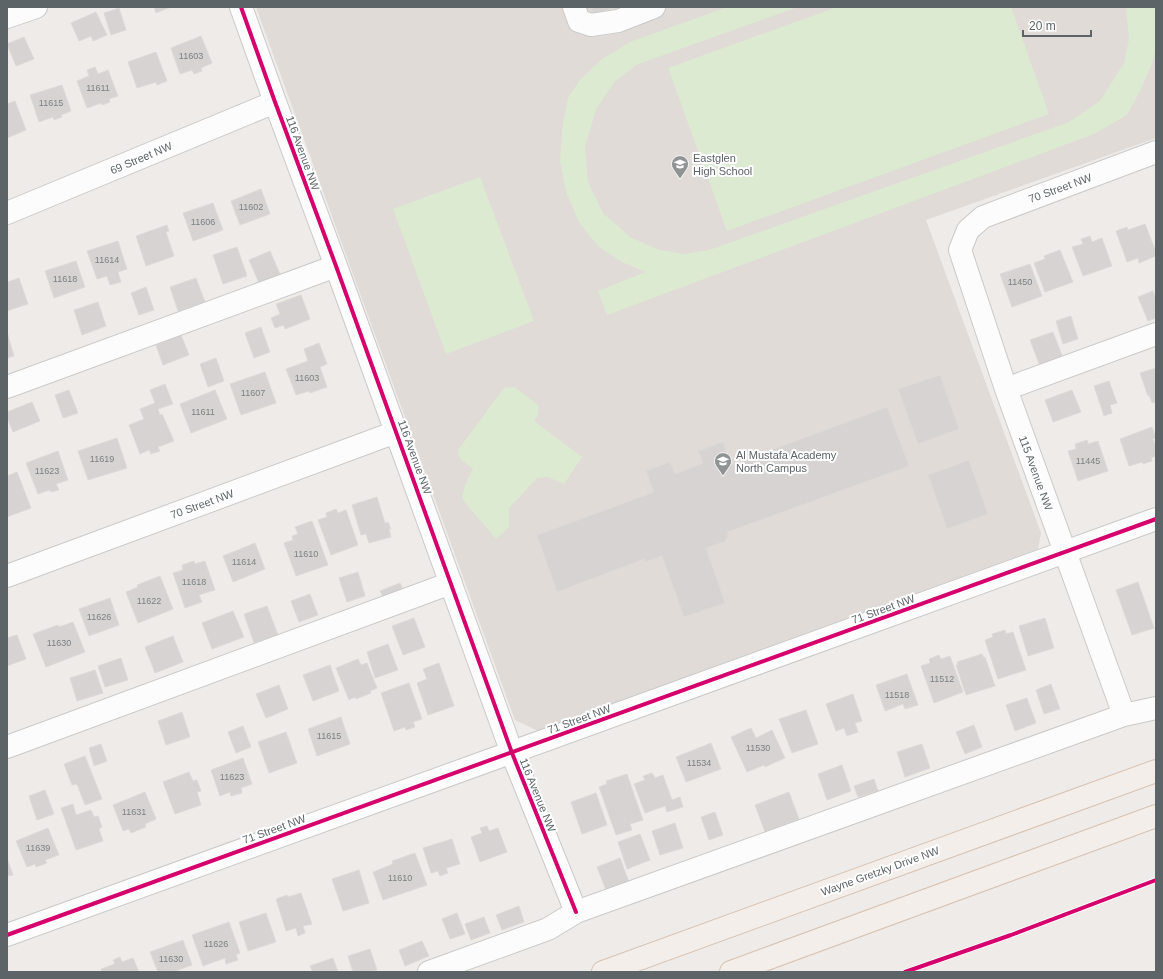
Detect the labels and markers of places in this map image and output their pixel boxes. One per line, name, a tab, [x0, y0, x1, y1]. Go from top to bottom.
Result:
place label: Eastglen High School	[693, 152, 752, 177]
school or university icon: Eastglen High School	[670, 154, 690, 179]
place label: Al Mustafa Academy North Campus	[736, 449, 837, 474]
school or university icon: Al Mustafa Academy North Campus	[713, 451, 733, 476]

